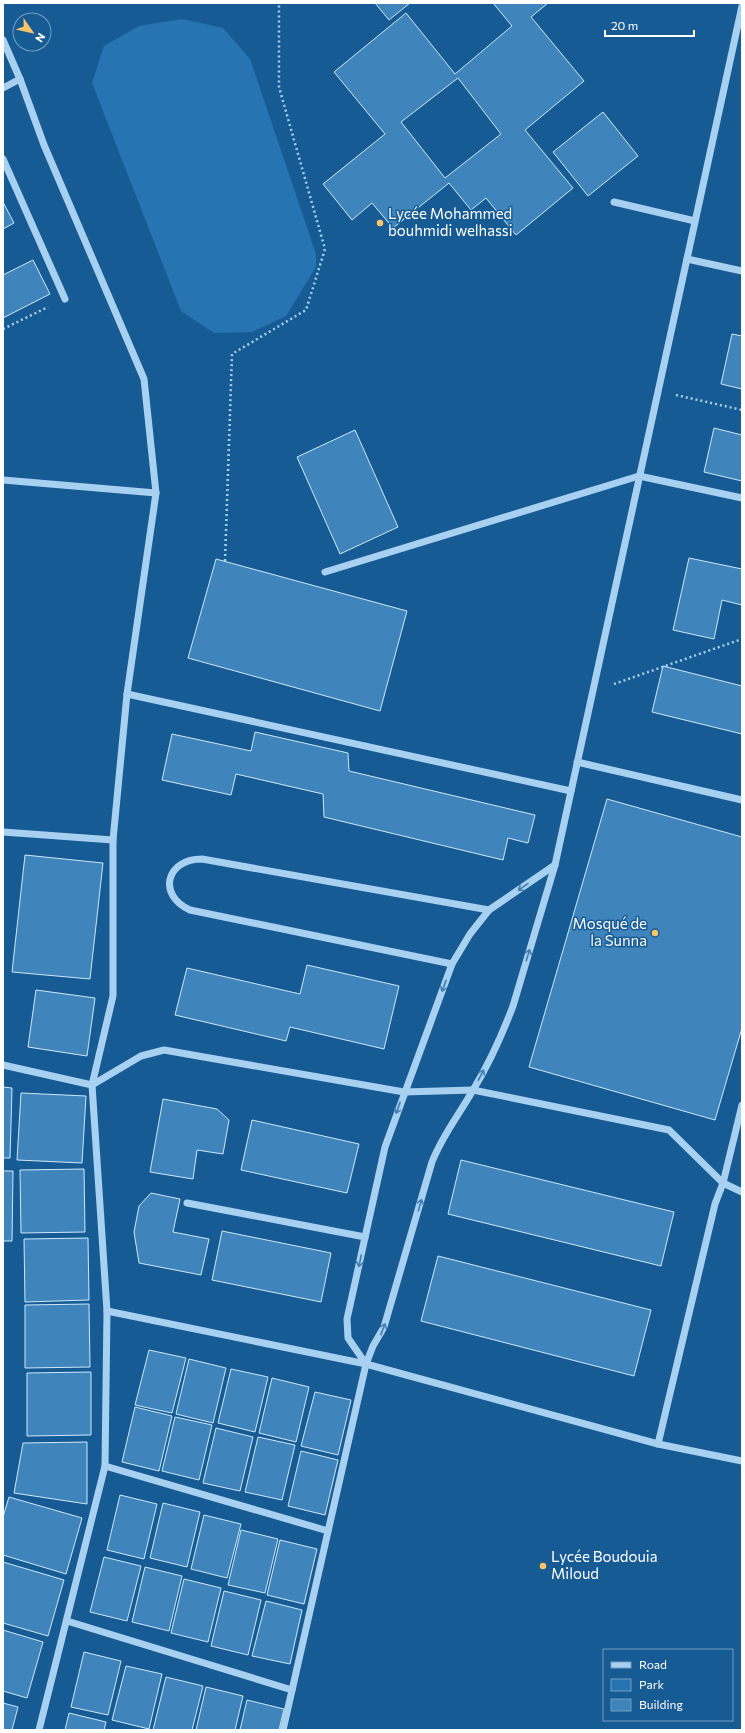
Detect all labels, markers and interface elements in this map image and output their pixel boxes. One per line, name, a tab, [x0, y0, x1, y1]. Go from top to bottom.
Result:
north arrow	[12, 12, 52, 52]
scale bar	[605, 12, 694, 38]
text: 20 m	[611, 18, 638, 32]
text: N	[33, 31, 48, 45]
place label: Lycée Mohammed bouhmidi welhassi	[388, 204, 513, 239]
marker: Lycée Mohammed bouhmidi welhassi	[375, 218, 385, 228]
one-way arrow	[518, 883, 529, 891]
place label: Mosqué de la Sunna	[573, 914, 647, 949]
marker: Mosqué de la Sunna	[650, 928, 660, 938]
one-way arrow	[525, 949, 532, 962]
one-way arrow	[439, 979, 447, 991]
one-way arrow	[478, 1070, 485, 1082]
one-way arrow	[394, 1101, 402, 1113]
one-way arrow	[417, 1198, 424, 1211]
one-way arrow	[355, 1254, 363, 1267]
one-way arrow	[379, 1324, 387, 1336]
place label: Lycée Boudouia Miloud	[551, 1547, 658, 1582]
marker: Lycée Boudouia Miloud	[538, 1561, 548, 1571]
legend	[603, 1649, 733, 1721]
text: Road	[639, 1657, 667, 1671]
text: Park	[639, 1677, 665, 1691]
text: Building	[639, 1697, 683, 1711]

